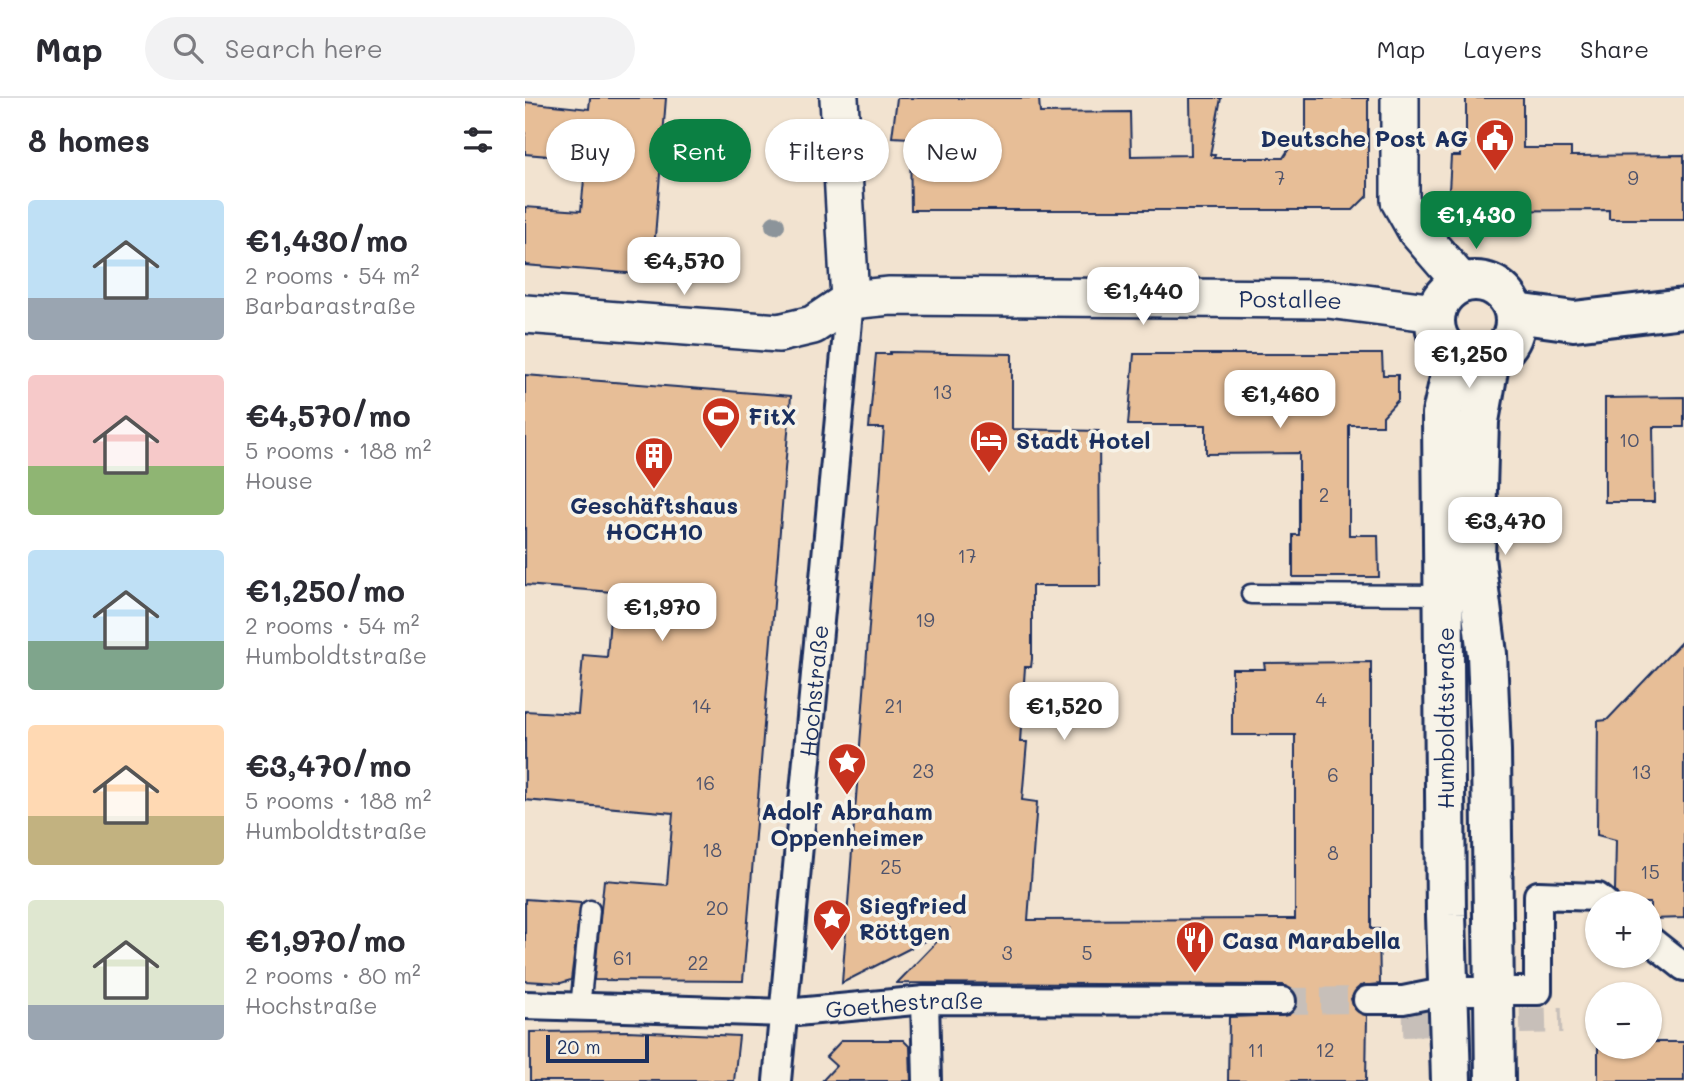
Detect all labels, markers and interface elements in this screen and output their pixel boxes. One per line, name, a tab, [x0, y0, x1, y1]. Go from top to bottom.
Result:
search box	[145, 17, 635, 80]
text: Map	[35, 27, 103, 70]
icon: search	[169, 29, 207, 67]
text: Search here	[225, 31, 383, 65]
text: Map	[1377, 33, 1425, 64]
text: Layers	[1463, 33, 1542, 64]
text: Share	[1580, 33, 1649, 64]
public building icon: Deutsche Post AG	[1474, 117, 1516, 172]
chip: Buy	[546, 119, 635, 182]
chip: Rent	[649, 119, 751, 182]
chip: Filters	[765, 119, 889, 182]
chip: New	[903, 119, 1002, 182]
text: 8 homes	[28, 120, 150, 160]
icon: filters	[459, 121, 497, 159]
place label: Deutsche Post AG	[1260, 123, 1468, 153]
house number: 7	[1275, 165, 1285, 190]
house number: 9	[1627, 165, 1639, 190]
pin: €1,430	[1419, 192, 1533, 251]
text: €1,430	[1436, 199, 1516, 229]
text: €1,430/mo	[245, 220, 408, 260]
icon: home	[84, 228, 168, 312]
pin: €4,570	[627, 238, 741, 297]
text: €4,570	[643, 245, 725, 275]
text: 2 rooms · 54 m²	[245, 260, 420, 290]
pin: €1,440	[1086, 268, 1200, 327]
text: €1,440	[1103, 275, 1183, 305]
street label: Postallee	[1239, 283, 1344, 316]
text: Barbarastraße	[245, 290, 416, 320]
pin: €1,250	[1412, 330, 1526, 390]
text: €1,250	[1431, 338, 1507, 368]
pin: €1,460	[1223, 370, 1337, 430]
text: €1,460	[1240, 378, 1320, 408]
house number: 13	[932, 379, 952, 404]
text: €4,570/mo	[245, 395, 411, 435]
sports icon: FitX	[700, 395, 742, 450]
place label: FitX	[748, 401, 796, 431]
icon: home	[84, 403, 168, 487]
hotel icon: Stadt Hotel	[968, 419, 1010, 474]
place label: Stadt Hotel	[1016, 425, 1150, 455]
house number: 10	[1619, 427, 1639, 452]
text: 5 rooms · 188 m²	[245, 435, 431, 465]
building icon: Geschäftshaus HOCH10	[633, 435, 675, 490]
text: House	[245, 465, 313, 495]
house number: 2	[1319, 482, 1329, 507]
place label: Geschäftshaus HOCH10	[570, 490, 738, 546]
pin: €3,470	[1448, 498, 1562, 557]
text: €3,470	[1464, 505, 1546, 535]
house number: 17	[957, 543, 977, 568]
text: €1,250/mo	[245, 570, 405, 610]
icon: home	[84, 578, 168, 662]
pin: €1,970	[605, 584, 719, 643]
text: €1,970	[623, 591, 701, 621]
house number: 19	[915, 607, 935, 632]
text: 2 rooms · 54 m²	[245, 610, 420, 640]
street label: Hochstraße	[792, 623, 835, 758]
street label: Humboldtstraße	[1430, 627, 1460, 809]
text: Humboldtstraße	[245, 640, 427, 670]
pin: €1,520	[1007, 682, 1121, 742]
house number: 4	[1315, 687, 1327, 712]
text: €1,520	[1026, 690, 1102, 720]
house number: 14	[691, 693, 711, 718]
house number: 21	[884, 693, 904, 718]
place icon: Adolf Abraham Oppenheimer	[826, 741, 868, 796]
text: €3,470/mo	[245, 745, 411, 785]
icon: home	[84, 753, 168, 837]
house number: 23	[912, 758, 934, 783]
house number: 13	[1631, 759, 1651, 784]
house number: 6	[1327, 762, 1339, 787]
house number: 16	[695, 770, 715, 795]
text: 5 rooms · 188 m²	[245, 785, 431, 815]
place label: Adolf Abraham Oppenheimer	[761, 796, 933, 852]
text: Humboldtstraße	[245, 815, 427, 845]
house number: 18	[702, 837, 722, 862]
house number: 8	[1327, 840, 1339, 865]
house number: 25	[880, 854, 902, 879]
house number: 15	[1640, 859, 1660, 884]
place label: Siegfried Röttgen	[859, 890, 966, 946]
map controls	[1585, 891, 1662, 1059]
button: +	[1585, 891, 1662, 968]
house number: 20	[706, 895, 728, 920]
place icon: Siegfried Röttgen	[811, 897, 853, 952]
restaurant icon: Casa Marabella	[1174, 919, 1216, 974]
text: €1,970/mo	[245, 920, 405, 960]
place label: Casa Marabella	[1222, 925, 1401, 955]
icon: home	[84, 928, 168, 1012]
house number: 3	[1001, 940, 1013, 965]
house number: 5	[1081, 940, 1093, 965]
house number: 61	[613, 945, 633, 970]
house number: 22	[687, 950, 709, 975]
text: 2 rooms · 80 m²	[245, 960, 421, 990]
button: −	[1585, 982, 1662, 1059]
street label: Goethestraße	[824, 985, 983, 1024]
text: Hochstraße	[245, 990, 378, 1020]
scale bar	[546, 1032, 649, 1064]
text: 20 m	[557, 1034, 601, 1059]
house number: 11	[1248, 1037, 1265, 1062]
house number: 12	[1315, 1037, 1335, 1062]

